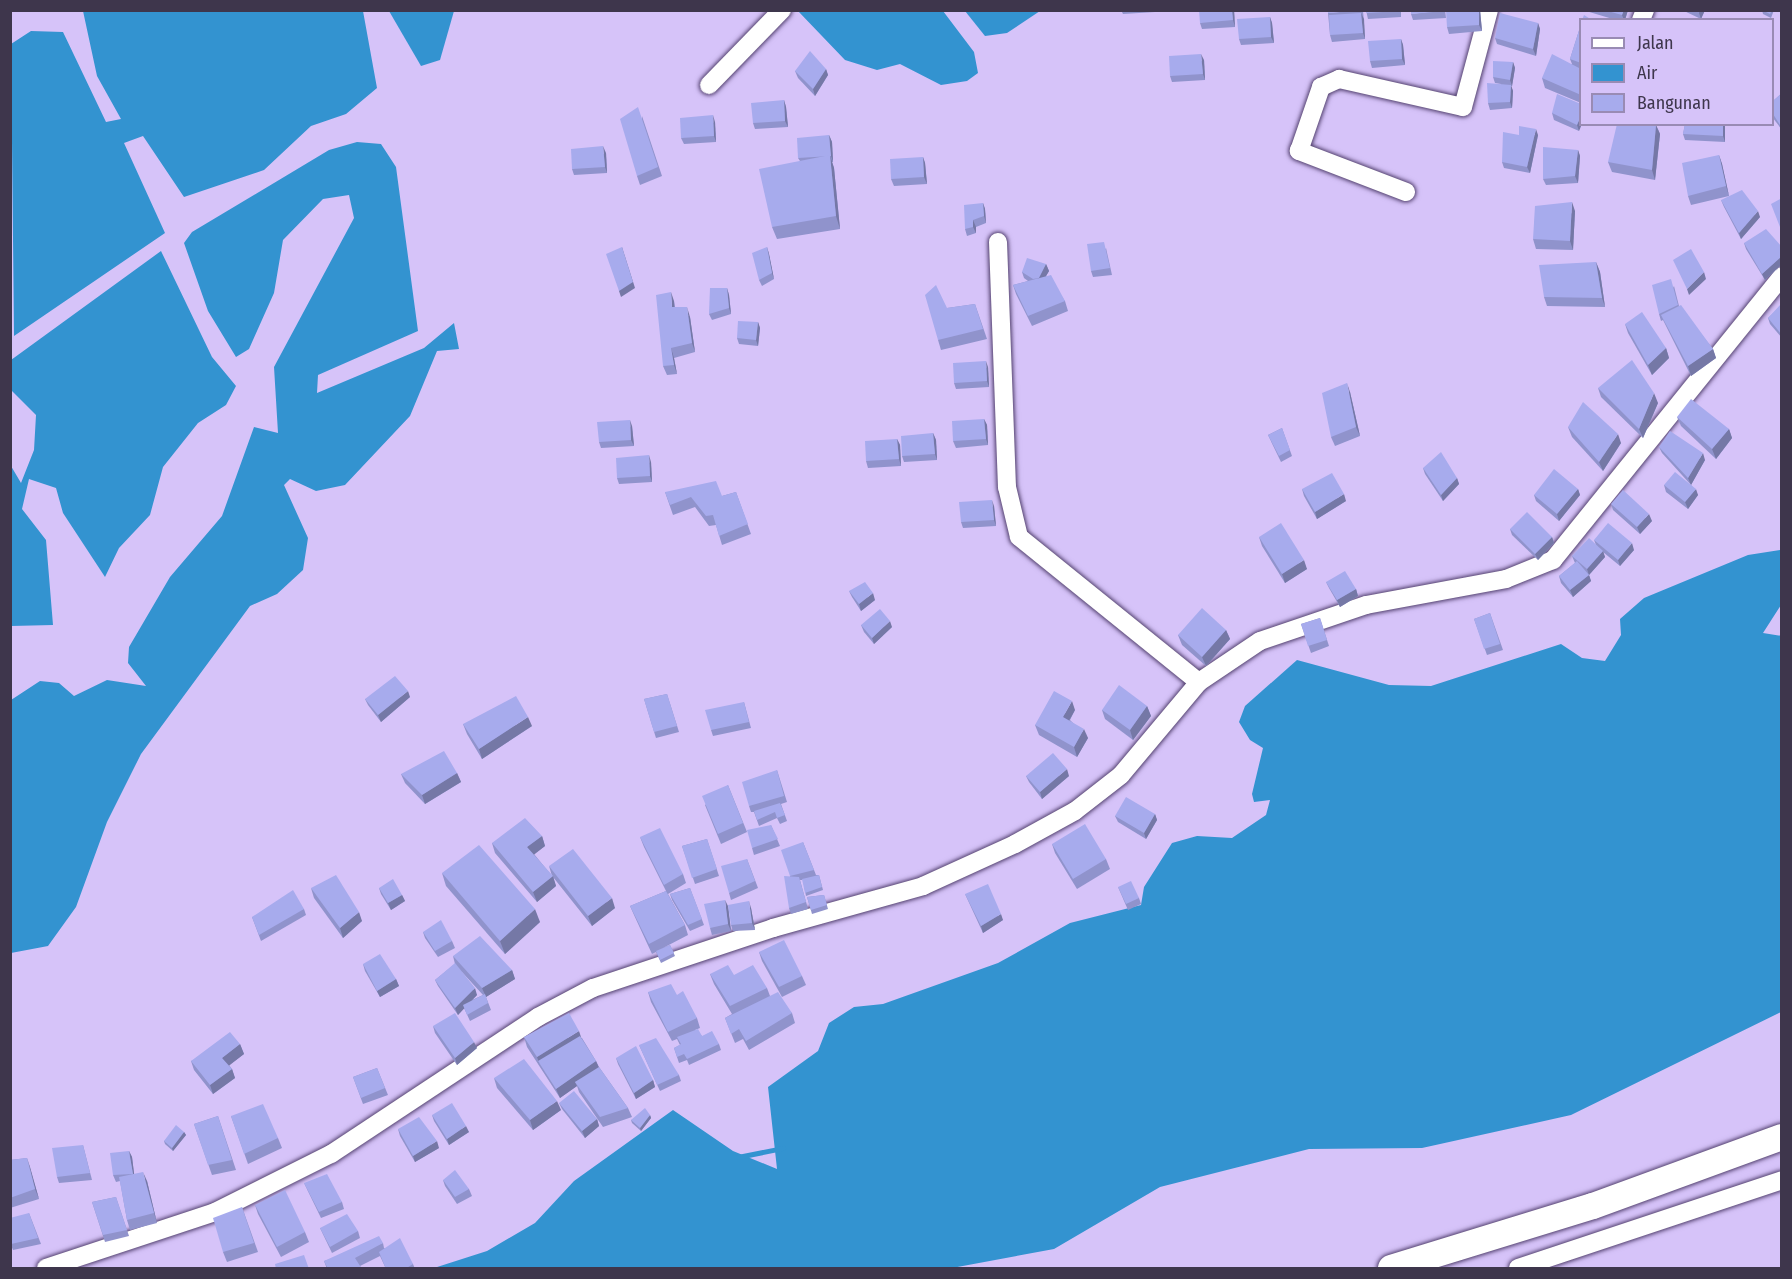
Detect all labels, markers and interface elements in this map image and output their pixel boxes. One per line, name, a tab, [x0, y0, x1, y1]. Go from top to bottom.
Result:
legend	[1579, 18, 1774, 126]
text: Jalan	[1637, 32, 1674, 54]
text: Air	[1637, 62, 1657, 84]
text: Bangunan	[1637, 92, 1711, 114]

